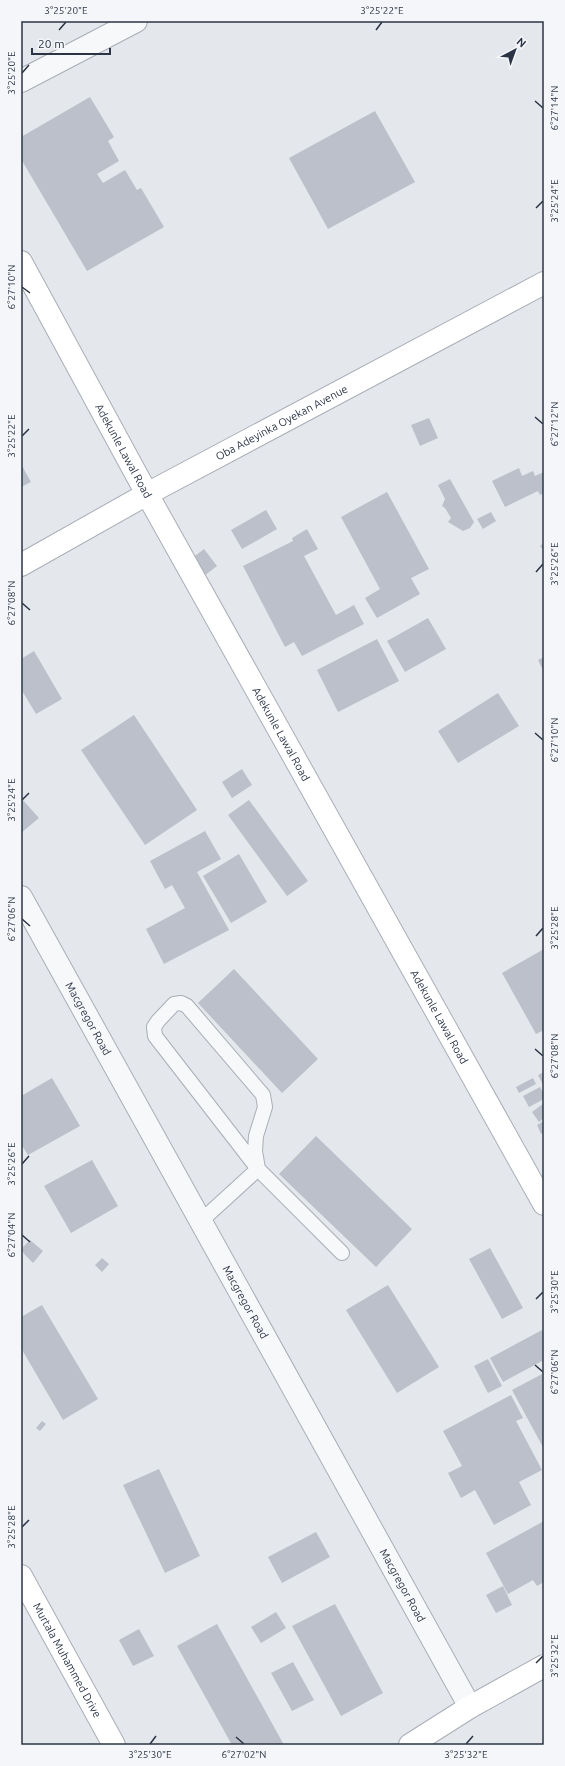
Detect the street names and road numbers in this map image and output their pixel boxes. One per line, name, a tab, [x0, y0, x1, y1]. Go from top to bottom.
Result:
street label: Oba Adeyinka Oyekan Avenue	[213, 382, 350, 462]
street label: Adekunle Lawal Road	[93, 402, 154, 500]
street label: Adekunle Lawal Road	[250, 685, 312, 783]
street label: Adekunle Lawal Road	[408, 968, 470, 1066]
street label: Macgregor Road	[63, 980, 113, 1057]
street label: Macgregor Road	[220, 1263, 271, 1341]
street label: Macgregor Road	[377, 1547, 428, 1624]
street label: Murtala Muhammed Drive	[31, 1601, 104, 1719]

